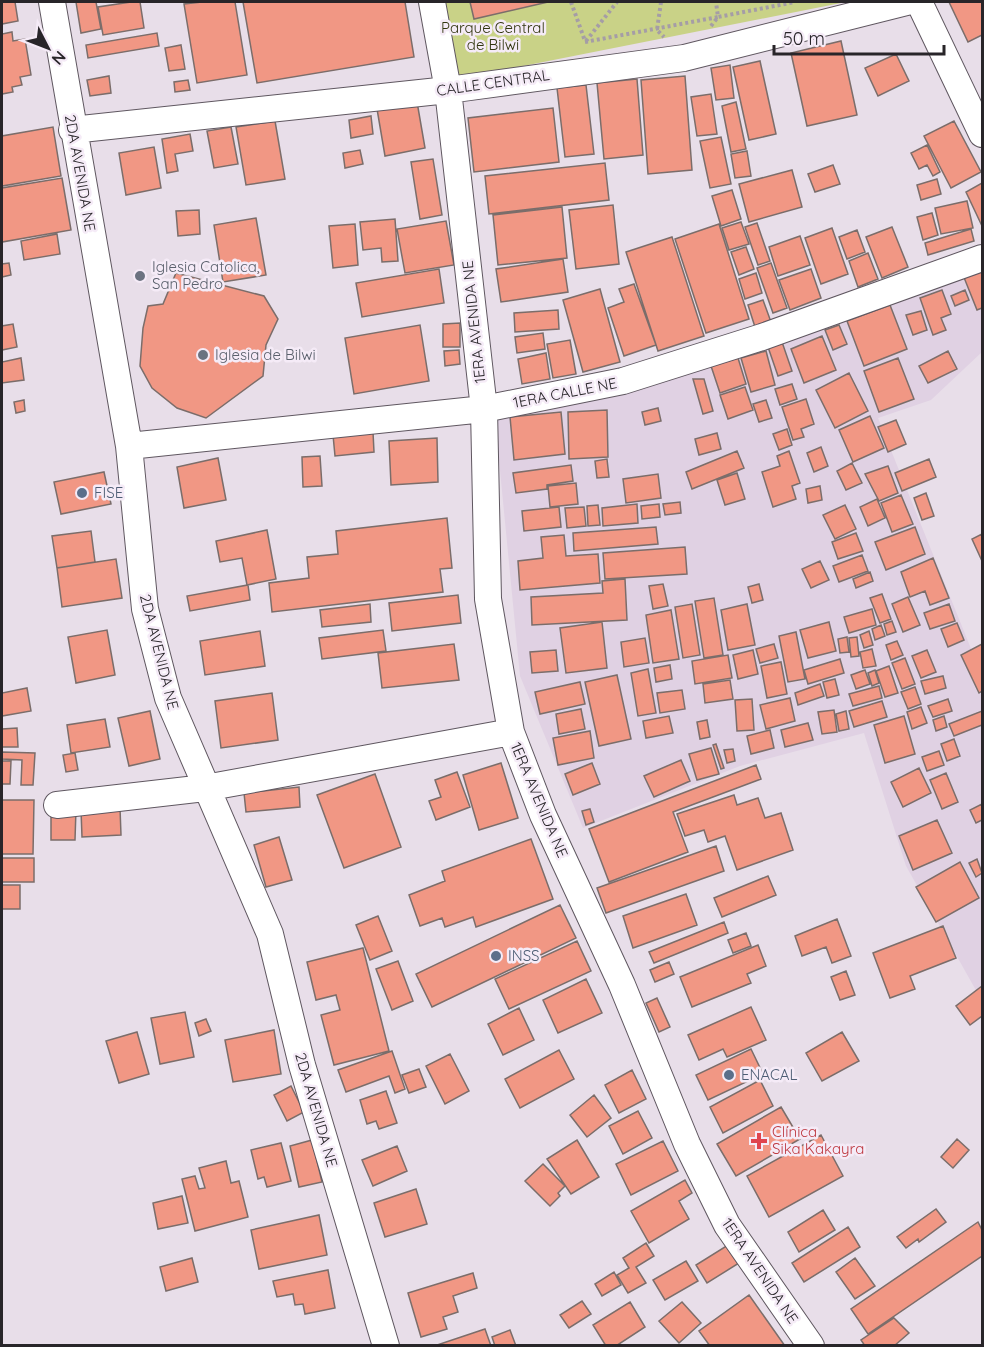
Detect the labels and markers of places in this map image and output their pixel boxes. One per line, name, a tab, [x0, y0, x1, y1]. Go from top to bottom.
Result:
place label: Iglesia Catolica, San Pedro	[152, 257, 260, 293]
marker: Iglesia Catolica, San Pedro	[133, 269, 147, 283]
place label: Iglesia de Bilwi	[215, 345, 316, 364]
marker: Iglesia de Bilwi	[196, 348, 210, 362]
place label: FISE	[94, 483, 123, 502]
marker: FISE	[75, 486, 89, 500]
place label: INSS	[508, 946, 540, 965]
marker: INSS	[489, 949, 503, 963]
place label: ENACAL	[741, 1065, 798, 1084]
marker: ENACAL	[722, 1068, 736, 1082]
place label: Clínica Sika Kakayra	[772, 1122, 864, 1158]
marker: Clínica Sika Kakayra	[750, 1132, 768, 1150]

